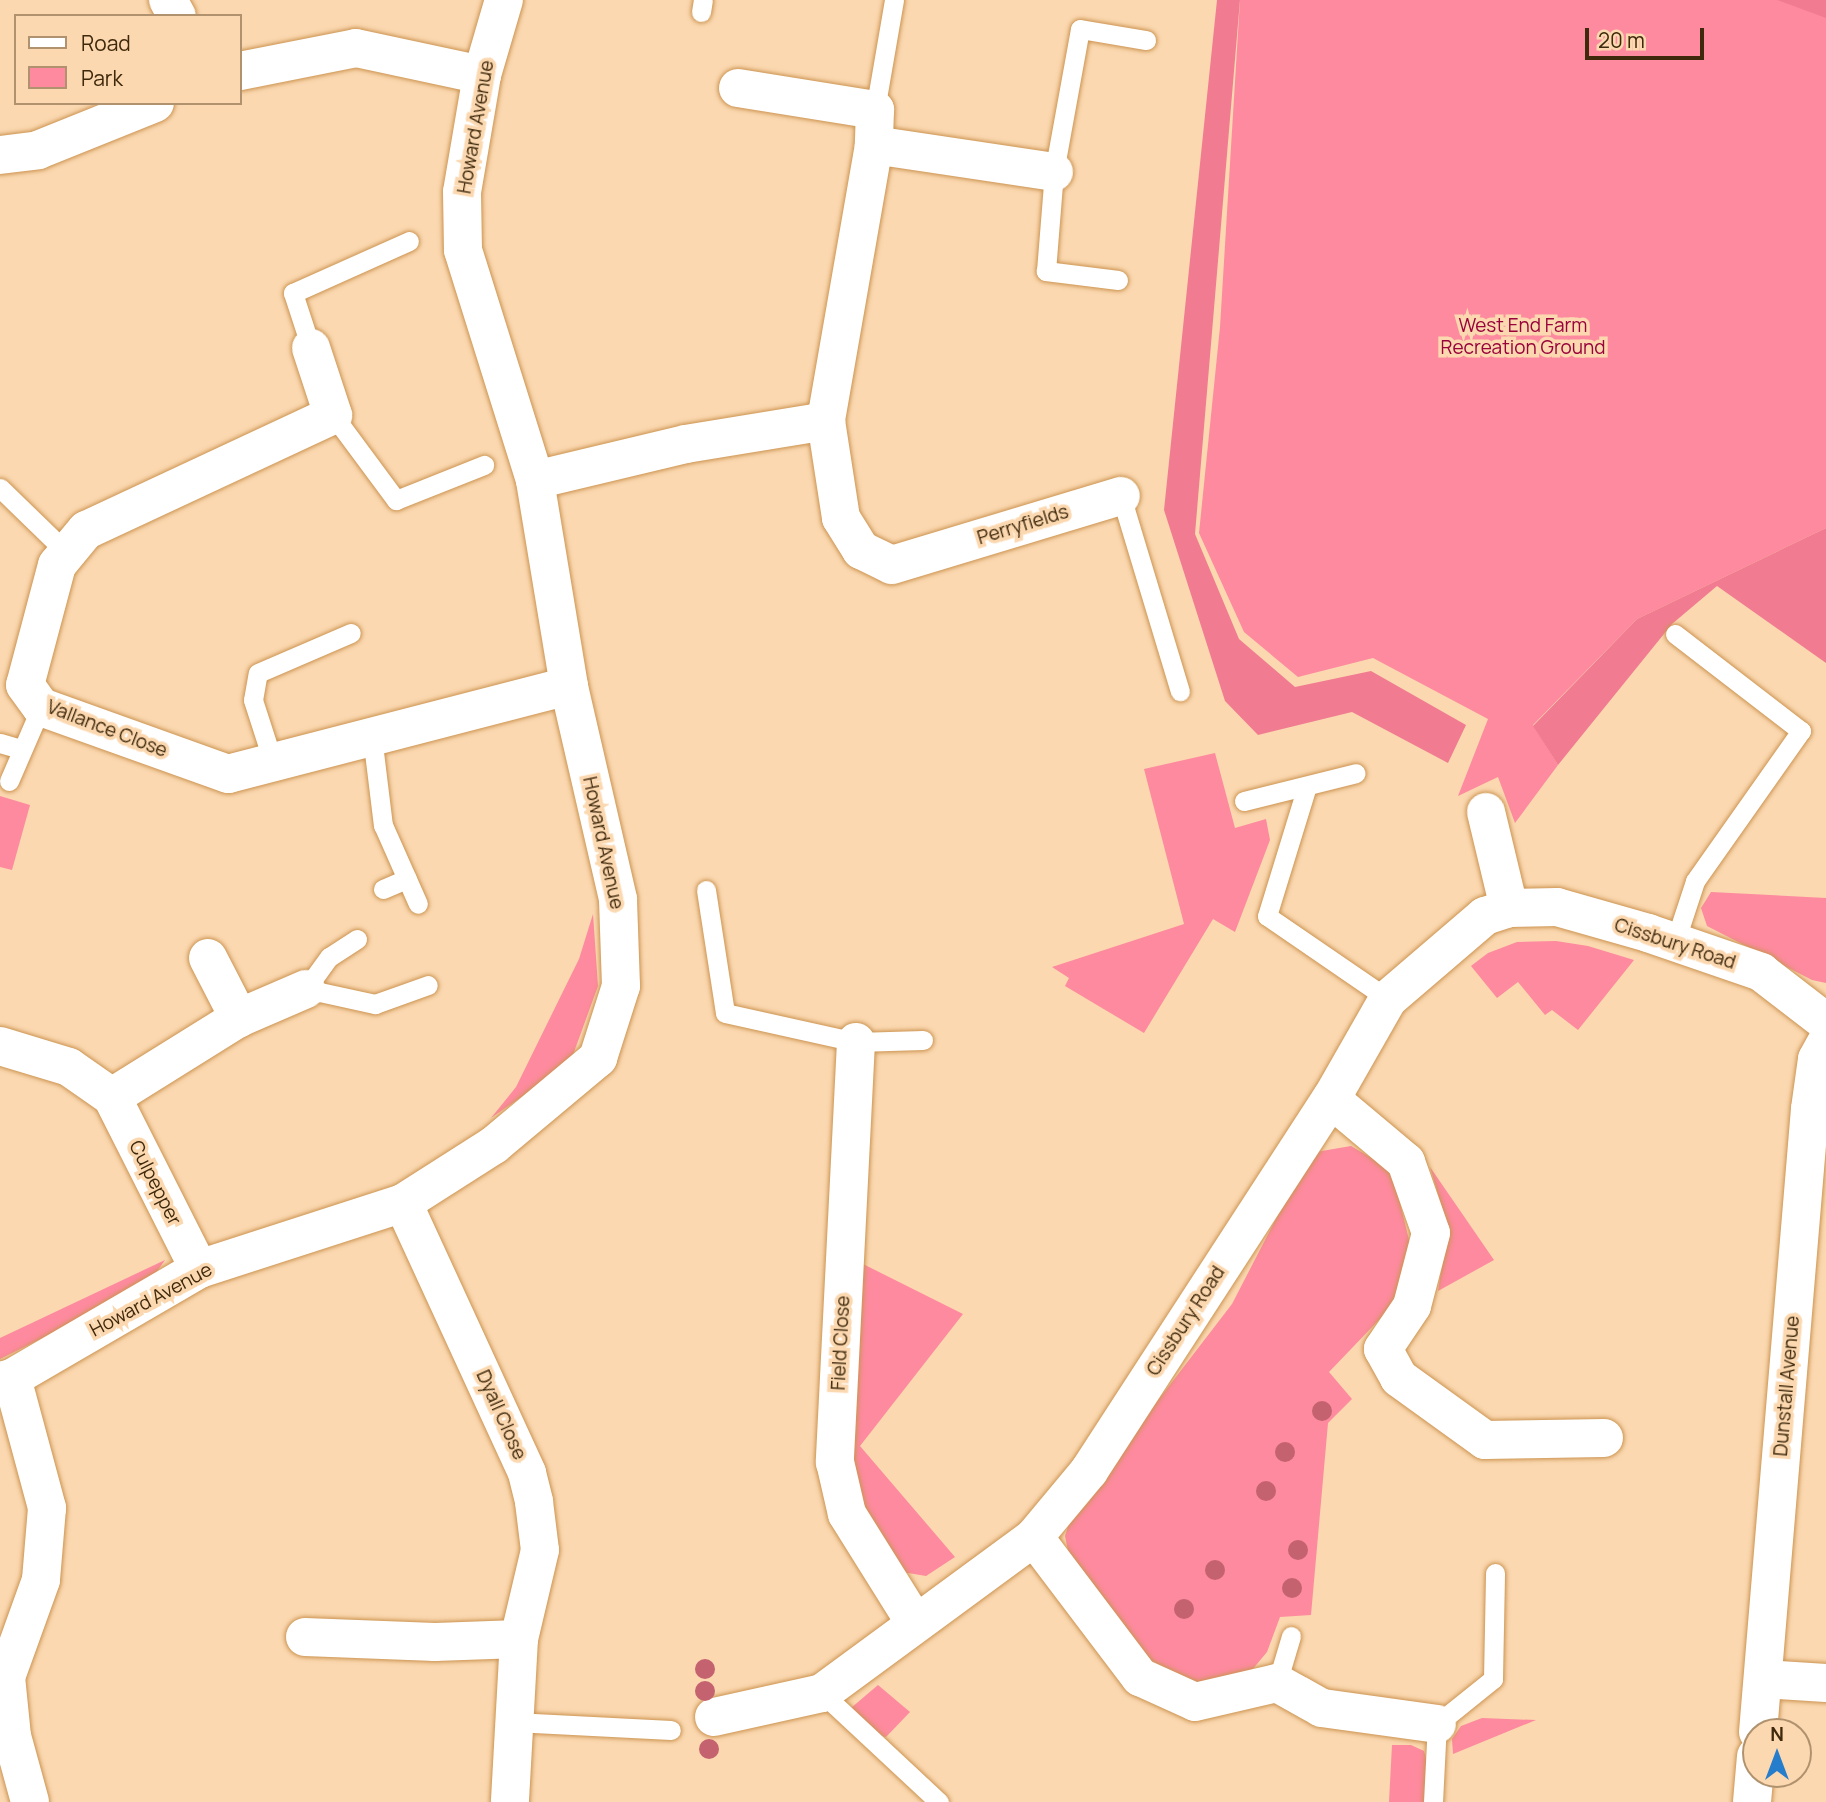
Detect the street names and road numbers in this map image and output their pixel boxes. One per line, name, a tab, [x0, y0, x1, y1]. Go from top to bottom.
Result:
street label: Howard Avenue	[453, 58, 499, 196]
street label: Perryfields	[975, 500, 1071, 550]
street label: Vallance Close	[44, 696, 170, 762]
street label: Howard Avenue	[578, 775, 628, 911]
street label: Cissbury Road	[1612, 914, 1738, 974]
street label: Culpepper	[124, 1137, 186, 1229]
street label: Howard Avenue	[86, 1258, 216, 1342]
street label: Cissbury Road	[1142, 1262, 1230, 1380]
street label: Field Close	[827, 1295, 855, 1391]
street label: Dunstall Avenue	[1769, 1315, 1805, 1457]
street label: Dyall Close	[471, 1367, 531, 1463]

